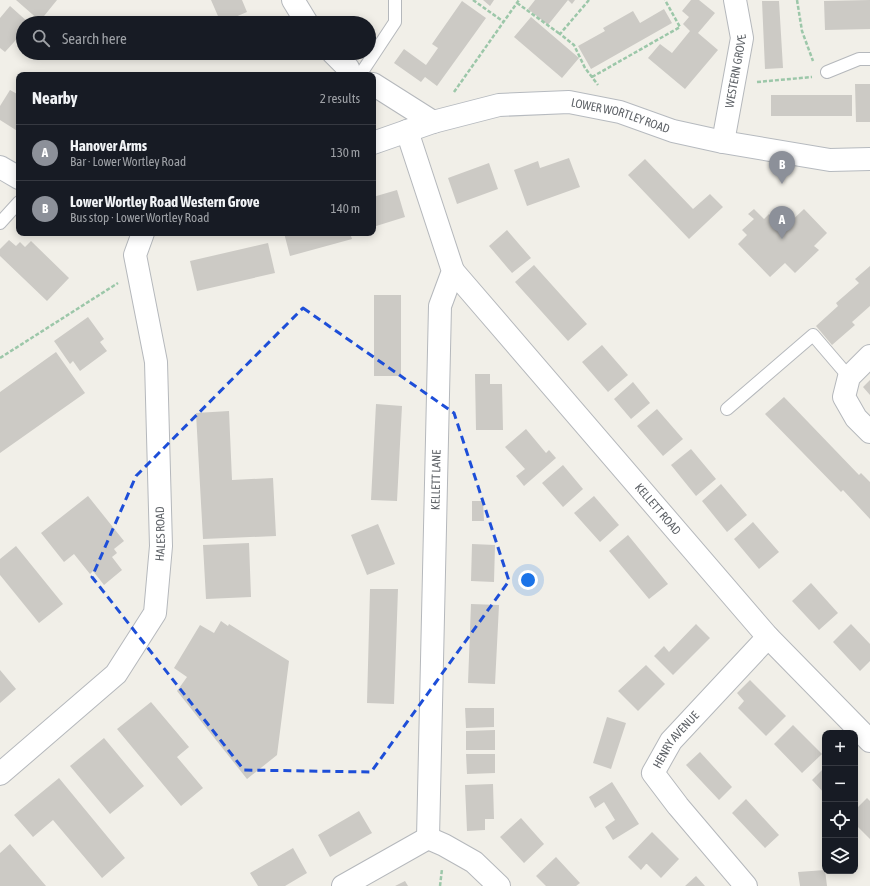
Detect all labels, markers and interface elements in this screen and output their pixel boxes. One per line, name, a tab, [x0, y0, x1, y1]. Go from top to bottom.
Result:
search box	[16, 16, 376, 60]
icon: search	[30, 27, 52, 49]
text: Search here	[62, 30, 127, 47]
street label: WESTERN GROVE	[722, 33, 749, 109]
text: Nearby	[32, 88, 78, 108]
text: 2 results	[320, 91, 360, 106]
street label: LOWER WORTLEY ROAD	[570, 96, 672, 136]
text: Hanover Arms	[70, 137, 147, 154]
text: A	[42, 145, 48, 160]
text: 130 m	[331, 145, 360, 160]
pin: B	[769, 151, 795, 184]
text: Bar · Lower Wortley Road	[70, 154, 186, 169]
text: Lower Wortley Road Western Grove	[70, 193, 260, 210]
text: B	[42, 201, 48, 216]
text: 140 m	[331, 201, 360, 216]
pin: A	[769, 206, 795, 239]
text: Bus stop · Lower Wortley Road	[70, 210, 209, 225]
street label: KELLETT LANE	[428, 450, 444, 510]
street label: KELLETT ROAD	[632, 480, 684, 538]
street label: HALES ROAD	[153, 506, 168, 562]
your location	[518, 570, 538, 590]
street label: HENRY AVENUE	[650, 708, 702, 771]
map controls	[822, 730, 858, 874]
button: +	[822, 730, 858, 766]
button: −	[822, 766, 858, 802]
button: locate	[822, 802, 858, 838]
button: layers	[822, 838, 858, 874]

